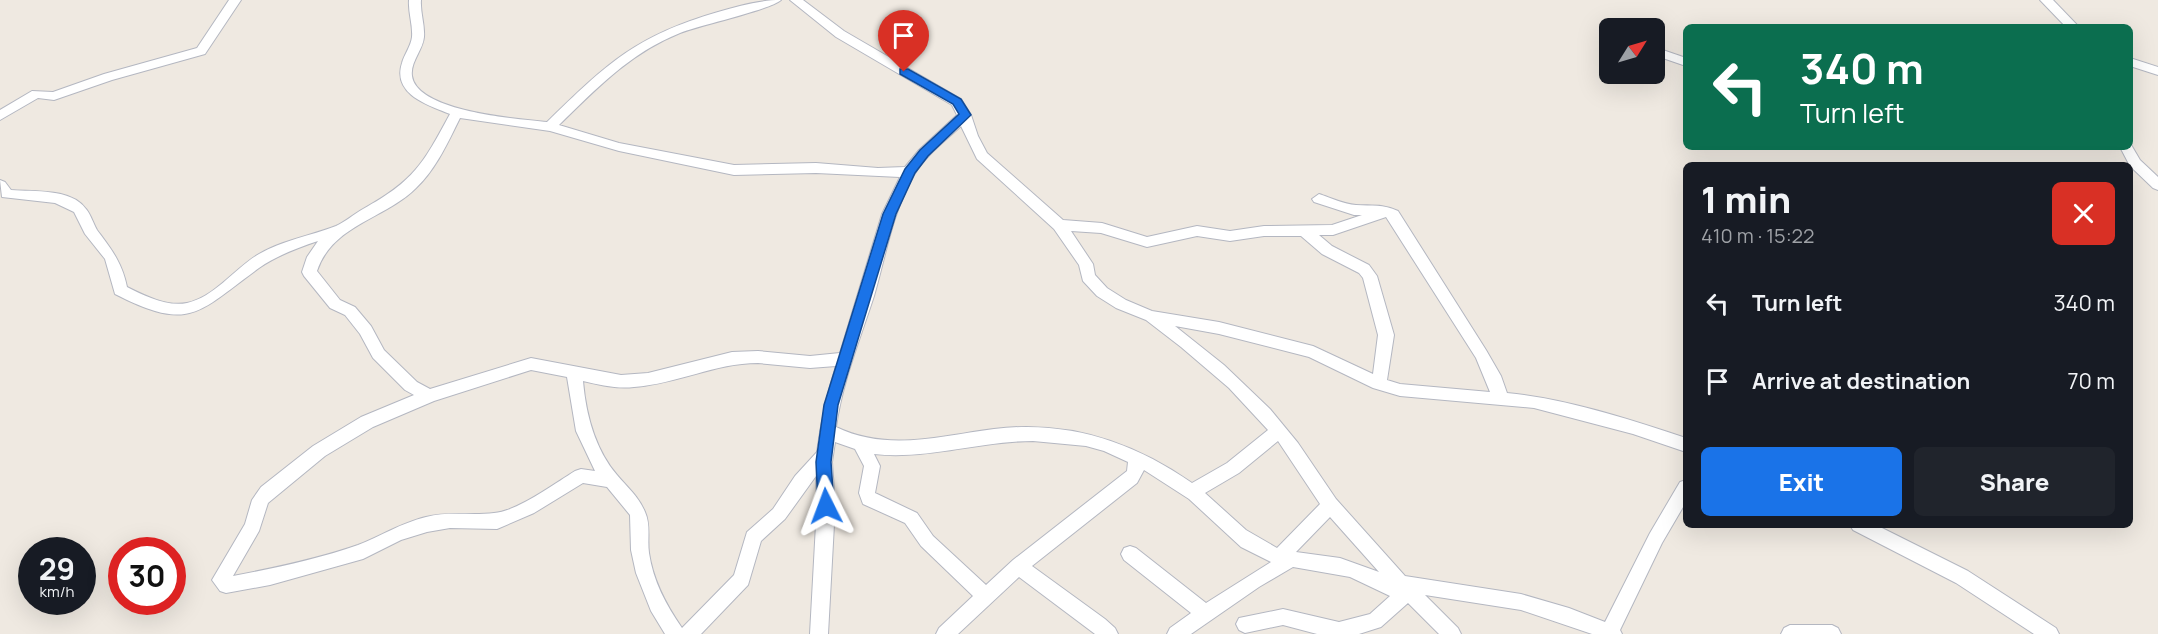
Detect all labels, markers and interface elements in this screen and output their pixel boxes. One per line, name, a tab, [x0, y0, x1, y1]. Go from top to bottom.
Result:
pin	[878, 10, 929, 72]
north arrow	[1599, 18, 1665, 84]
map controls	[1599, 18, 1665, 84]
icon: arrive	[887, 19, 920, 52]
text: 340 m	[1800, 39, 1924, 97]
icon: left	[1701, 48, 1779, 126]
text: Turn left	[1800, 94, 1904, 131]
text: 1 min	[1701, 175, 1791, 224]
button: close	[2052, 182, 2115, 245]
text: 410 m · 15:22	[1701, 222, 1814, 249]
icon: left	[1701, 287, 1734, 320]
text: Turn left	[1752, 288, 1842, 318]
text: 340 m	[2053, 288, 2115, 318]
icon: arrive	[1701, 365, 1734, 398]
text: Arrive at destination	[1752, 366, 1970, 396]
text: 70 m	[2067, 366, 2115, 396]
button: Exit	[1701, 447, 1902, 516]
button: Share	[1914, 447, 2115, 516]
position arrow	[794, 474, 858, 538]
speed limit sign: 30	[108, 537, 186, 615]
text: 29	[39, 548, 75, 589]
text: km/h	[40, 581, 74, 602]

